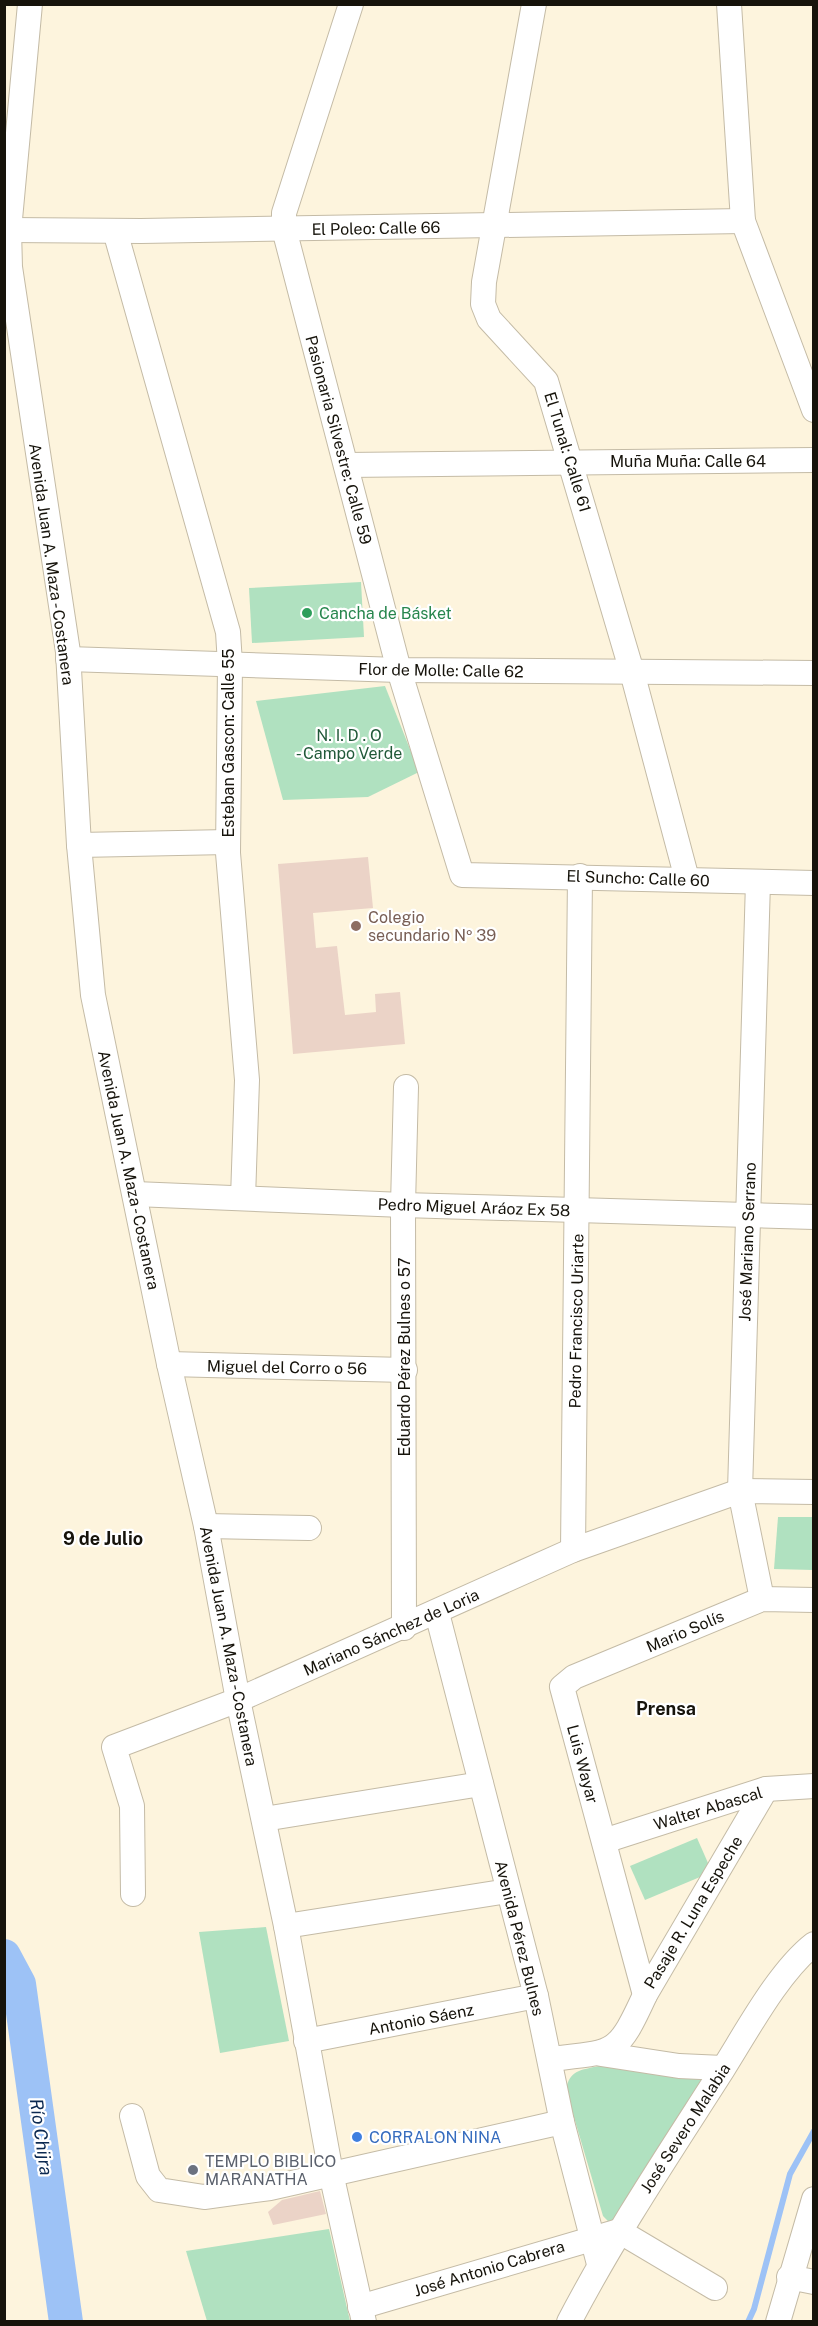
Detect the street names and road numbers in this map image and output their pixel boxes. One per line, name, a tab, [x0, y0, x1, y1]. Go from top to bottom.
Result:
street label: El Poleo: Calle 66	[311, 218, 441, 239]
street label: Pasionaria Silvestre: Calle 59	[301, 333, 376, 547]
street label: El Tunal: Calle 61	[540, 390, 595, 515]
street label: Avenida Juan A. Maza - Costanera	[25, 442, 78, 686]
street label: Muña Muña: Calle 64	[610, 452, 766, 471]
street label: Esteban Gascon: Calle 55	[219, 648, 238, 838]
street label: Flor de Molle: Calle 62	[358, 660, 524, 681]
street label: El Suncho: Calle 60	[566, 867, 710, 891]
street label: Avenida Juan A. Maza - Costanera	[94, 1049, 163, 1291]
street label: José Mariano Serrano	[735, 1162, 760, 1322]
street label: Pedro Miguel Aráoz Ex 58	[377, 1195, 571, 1220]
street label: Pedro Francisco Uriarte	[565, 1233, 588, 1409]
street label: Eduardo Pérez Bulnes o 57	[395, 1257, 414, 1457]
street label: Miguel del Corro o 56	[207, 1357, 367, 1378]
street label: Avenida Juan A. Maza - Costanera	[196, 1524, 261, 1768]
street label: Mariano Sánchez de Loria	[300, 1585, 482, 1680]
street label: Mario Solís	[644, 1607, 727, 1656]
street label: Luis Wayar	[563, 1723, 602, 1806]
street label: Walter Abascal	[651, 1783, 765, 1834]
street label: Pasaje R. Luna Espeche	[640, 1832, 747, 1992]
street label: Avenida Pérez Bulnes	[491, 1858, 548, 2018]
street label: Antonio Sáenz	[367, 2000, 476, 2039]
street label: José Severo Malabia	[636, 2060, 734, 2197]
street label: José Antonio Cabrera	[411, 2236, 567, 2300]

